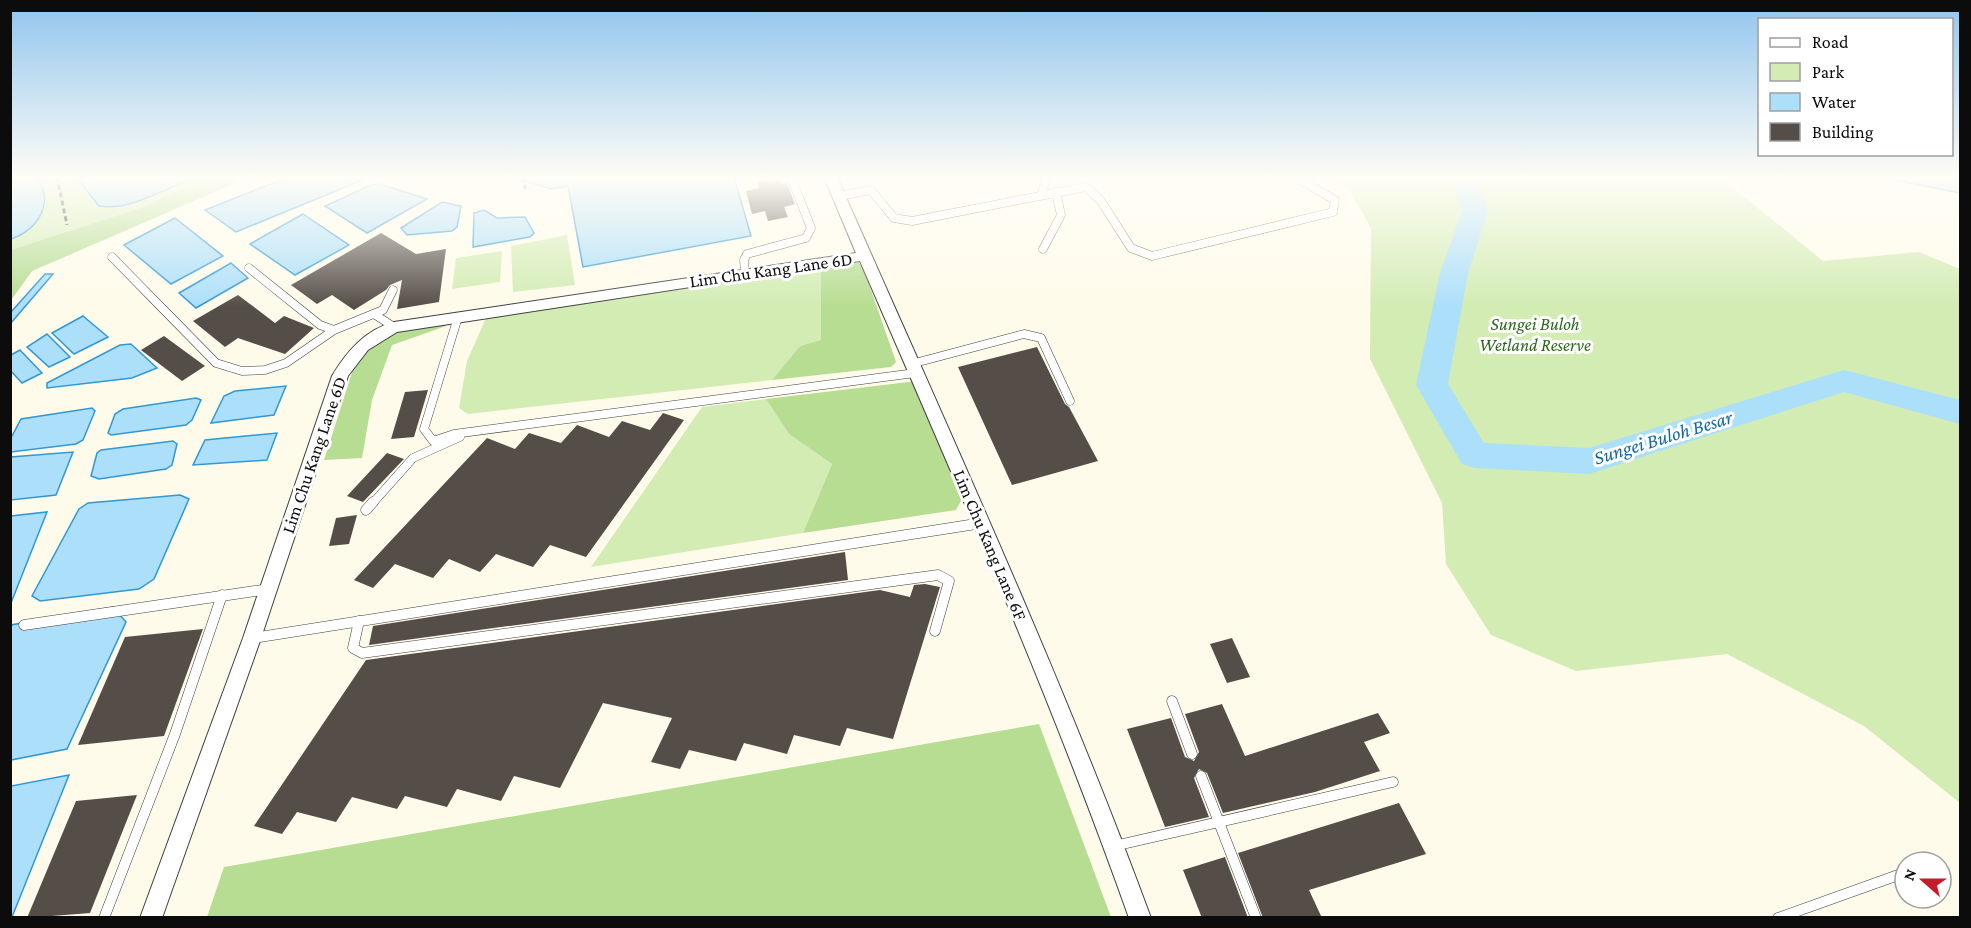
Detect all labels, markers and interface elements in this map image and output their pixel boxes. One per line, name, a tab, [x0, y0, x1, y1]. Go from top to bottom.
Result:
legend	[1758, 18, 1953, 156]
text: Road	[1812, 32, 1849, 52]
text: Park	[1812, 62, 1844, 82]
text: Water	[1812, 92, 1857, 112]
text: Building	[1812, 122, 1874, 142]
street label: Lim Chu Kang Lane 6D	[688, 249, 854, 291]
park label: Sungei Buloh Wetland Reserve	[1479, 314, 1591, 355]
street label: Lim Chu Kang Lane 6D	[278, 374, 350, 536]
water label: Sungei Buloh Besar	[1591, 405, 1736, 469]
street label: Lim Chu Kang Lane 6F	[949, 467, 1031, 623]
north arrow	[1893, 850, 1953, 910]
text: N	[1900, 867, 1919, 883]

